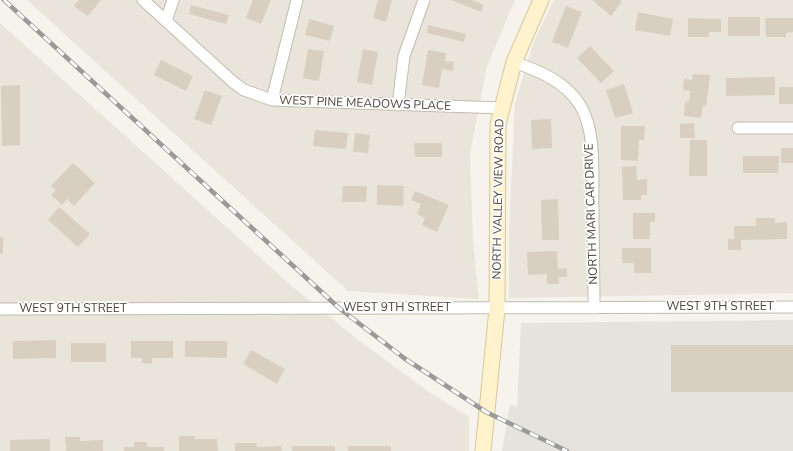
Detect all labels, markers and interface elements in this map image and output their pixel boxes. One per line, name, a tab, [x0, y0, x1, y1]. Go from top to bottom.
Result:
street label: WEST PINE MEADOWS PLACE	[279, 94, 451, 114]
street label: NORTH VALLEY VIEW ROAD	[490, 118, 508, 280]
street label: NORTH MARI CAR DRIVE	[582, 143, 602, 285]
street label: WEST 9TH STREET	[666, 300, 774, 314]
street label: WEST 9TH STREET	[343, 301, 451, 315]
street label: WEST 9TH STREET	[19, 302, 127, 316]

